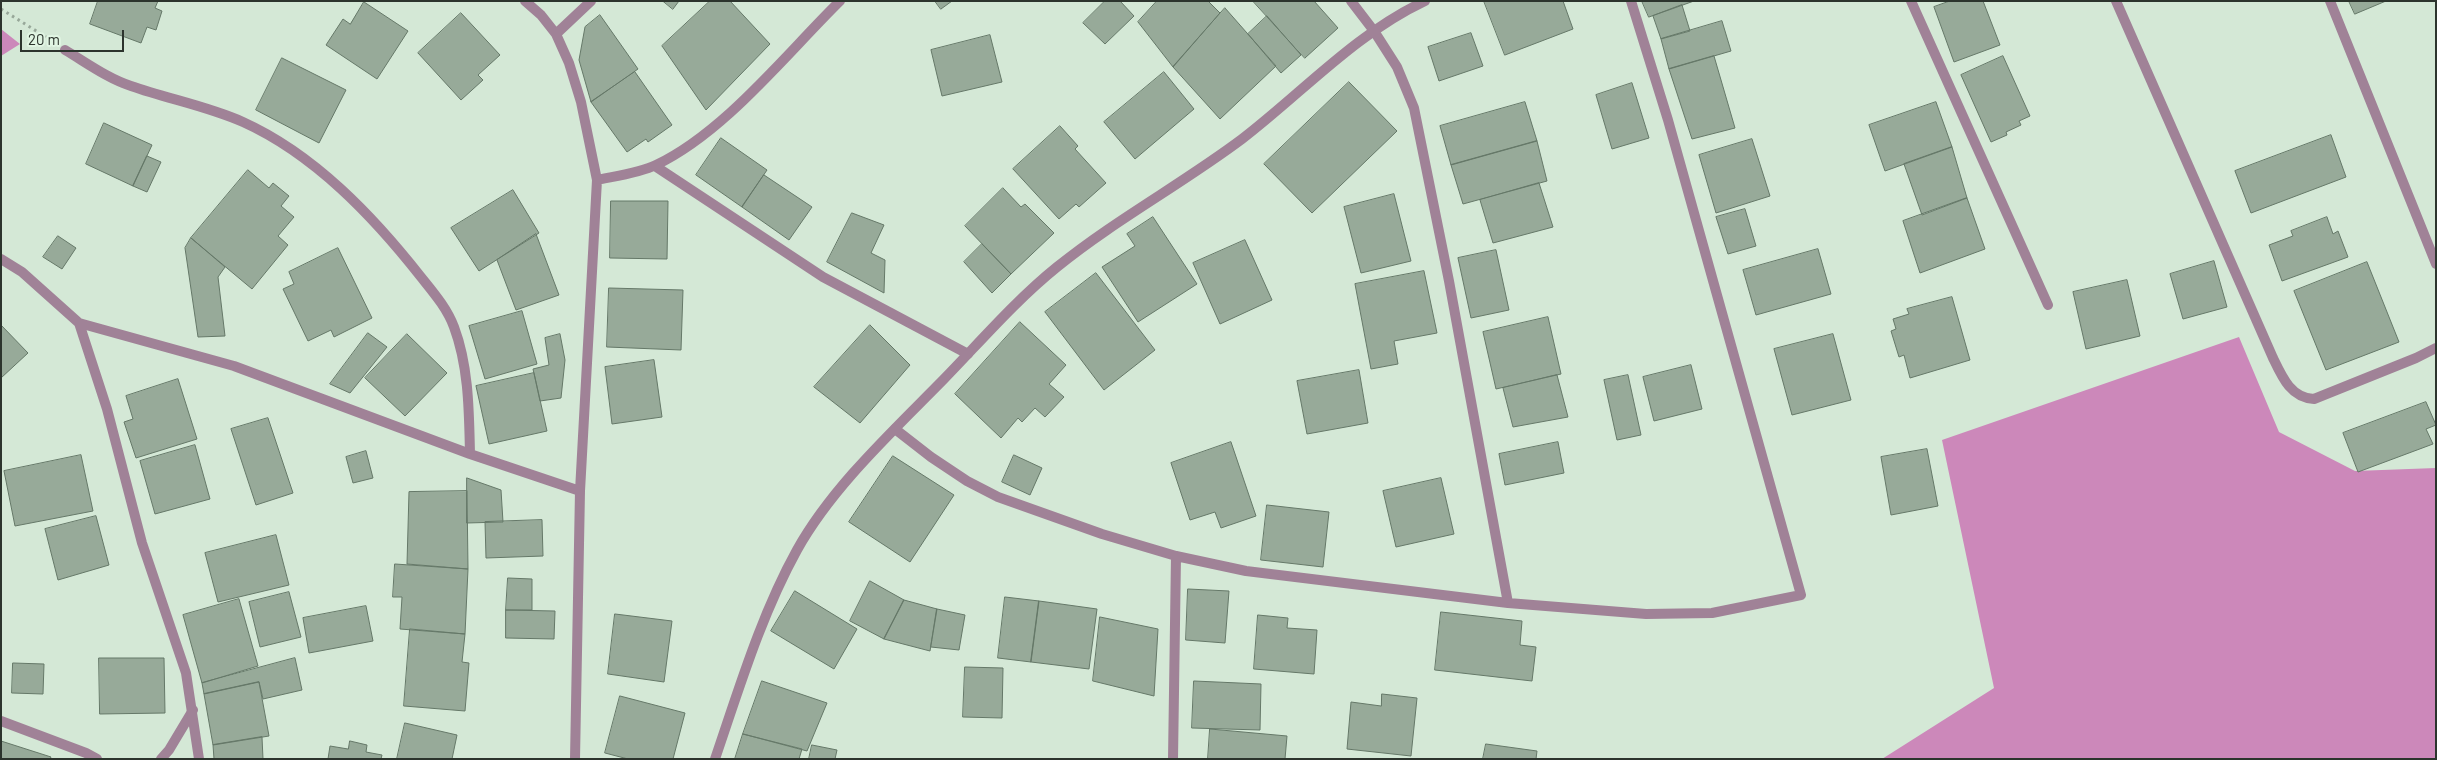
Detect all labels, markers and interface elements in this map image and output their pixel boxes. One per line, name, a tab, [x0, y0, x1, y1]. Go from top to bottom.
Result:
scale bar	[22, 20, 126, 52]
text: 20 m	[28, 30, 60, 48]

